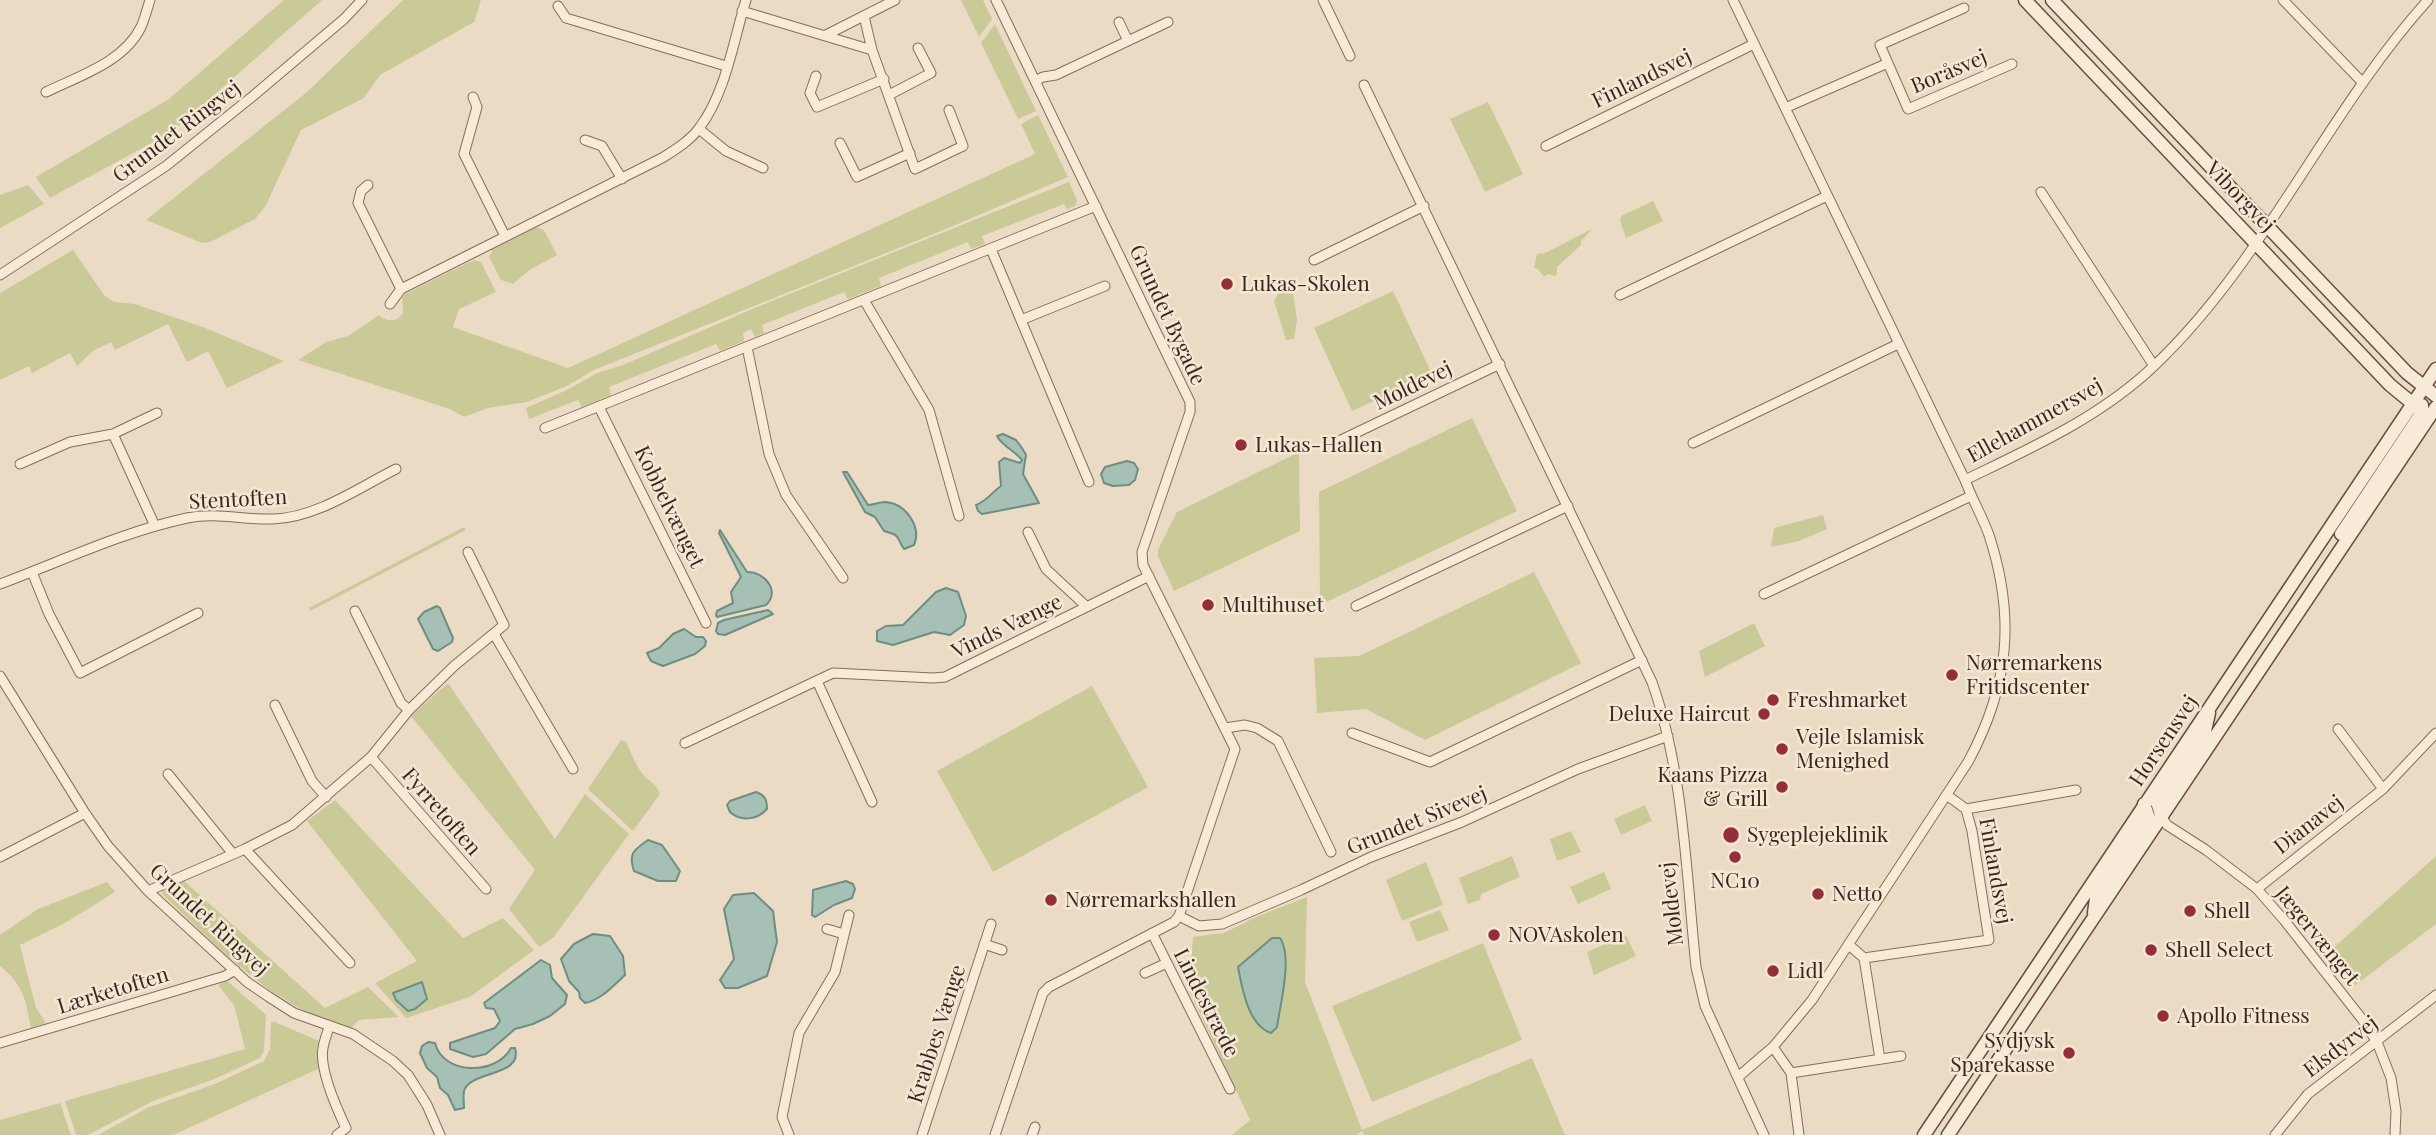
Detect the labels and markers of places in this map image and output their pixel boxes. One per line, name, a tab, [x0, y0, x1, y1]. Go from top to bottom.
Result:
place label: Lukas-Skolen	[1241, 271, 1370, 297]
marker: Lukas-Skolen	[1219, 276, 1235, 292]
place label: Lukas-Hallen	[1255, 432, 1382, 458]
marker: Lukas-Hallen	[1233, 437, 1249, 453]
place label: Multihuset	[1222, 592, 1324, 618]
marker: Multihuset	[1200, 597, 1216, 613]
place label: Nørremarkens Fritidscenter	[1966, 650, 2102, 700]
marker: Nørremarkens Fritidscenter	[1944, 667, 1960, 683]
place label: Freshmarket	[1787, 687, 1907, 713]
marker: Freshmarket	[1765, 692, 1781, 708]
place label: Deluxe Haircut	[1608, 701, 1750, 727]
marker: Deluxe Haircut	[1756, 706, 1772, 722]
place label: Vejle Islamisk Menighed	[1796, 724, 1924, 774]
marker: Vejle Islamisk Menighed	[1774, 741, 1790, 757]
place label: Kaans Pizza & Grill	[1657, 762, 1768, 812]
marker: Kaans Pizza & Grill	[1774, 779, 1790, 795]
place label: Sygeplejeklinik	[1747, 822, 1888, 848]
marker: Sygeplejeklinik	[1721, 825, 1741, 845]
marker: NC10	[1727, 849, 1743, 865]
place label: NC10	[1710, 868, 1760, 894]
place label: Netto	[1832, 881, 1883, 907]
marker: Netto	[1810, 886, 1826, 902]
place label: Nørremarkshallen	[1065, 887, 1237, 913]
marker: Nørremarkshallen	[1043, 892, 1059, 908]
place label: Shell	[2204, 898, 2250, 924]
marker: Shell	[2182, 903, 2198, 919]
place label: NOVAskolen	[1508, 922, 1624, 948]
marker: NOVAskolen	[1486, 927, 1502, 943]
place label: Shell Select	[2165, 937, 2273, 963]
marker: Shell Select	[2143, 942, 2159, 958]
place label: Lidl	[1787, 958, 1824, 984]
marker: Lidl	[1765, 963, 1781, 979]
place label: Apollo Fitness	[2177, 1003, 2310, 1029]
marker: Apollo Fitness	[2155, 1008, 2171, 1024]
place label: Sydjysk Sparekasse	[1950, 1028, 2055, 1078]
marker: Sydjysk Sparekasse	[2061, 1045, 2077, 1061]

